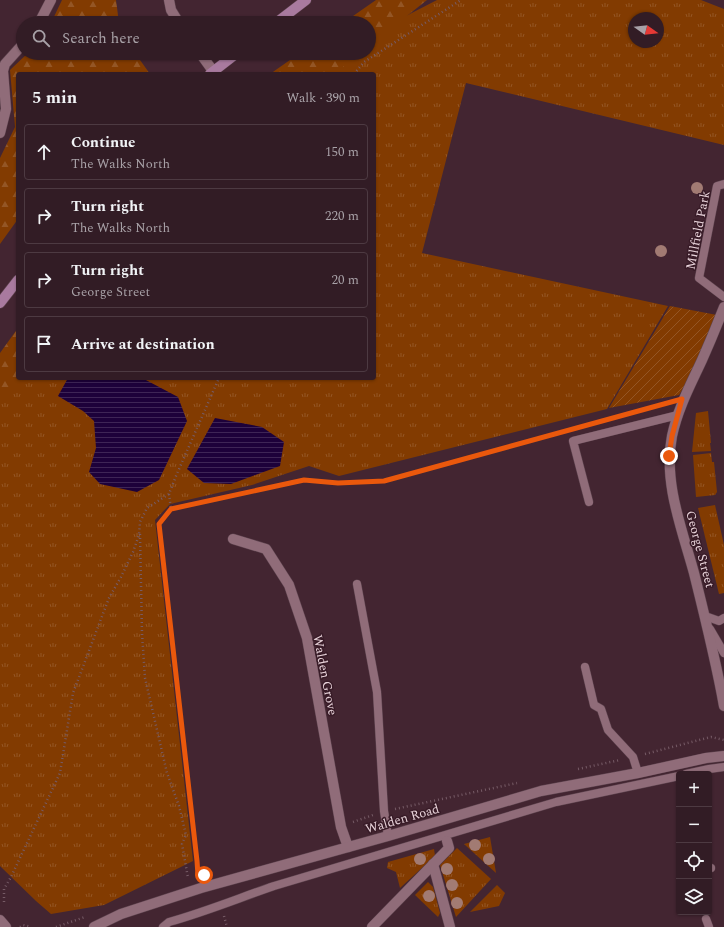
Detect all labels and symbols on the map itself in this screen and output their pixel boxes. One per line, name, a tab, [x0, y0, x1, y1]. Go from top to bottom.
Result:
north arrow	[628, 12, 664, 48]
street label: Millfield Park	[681, 189, 715, 271]
route end	[660, 447, 678, 465]
street label: George Street	[680, 508, 720, 590]
street label: Walden Grove	[307, 633, 343, 717]
street label: Walden Road	[363, 799, 442, 839]
route start	[195, 866, 213, 884]

